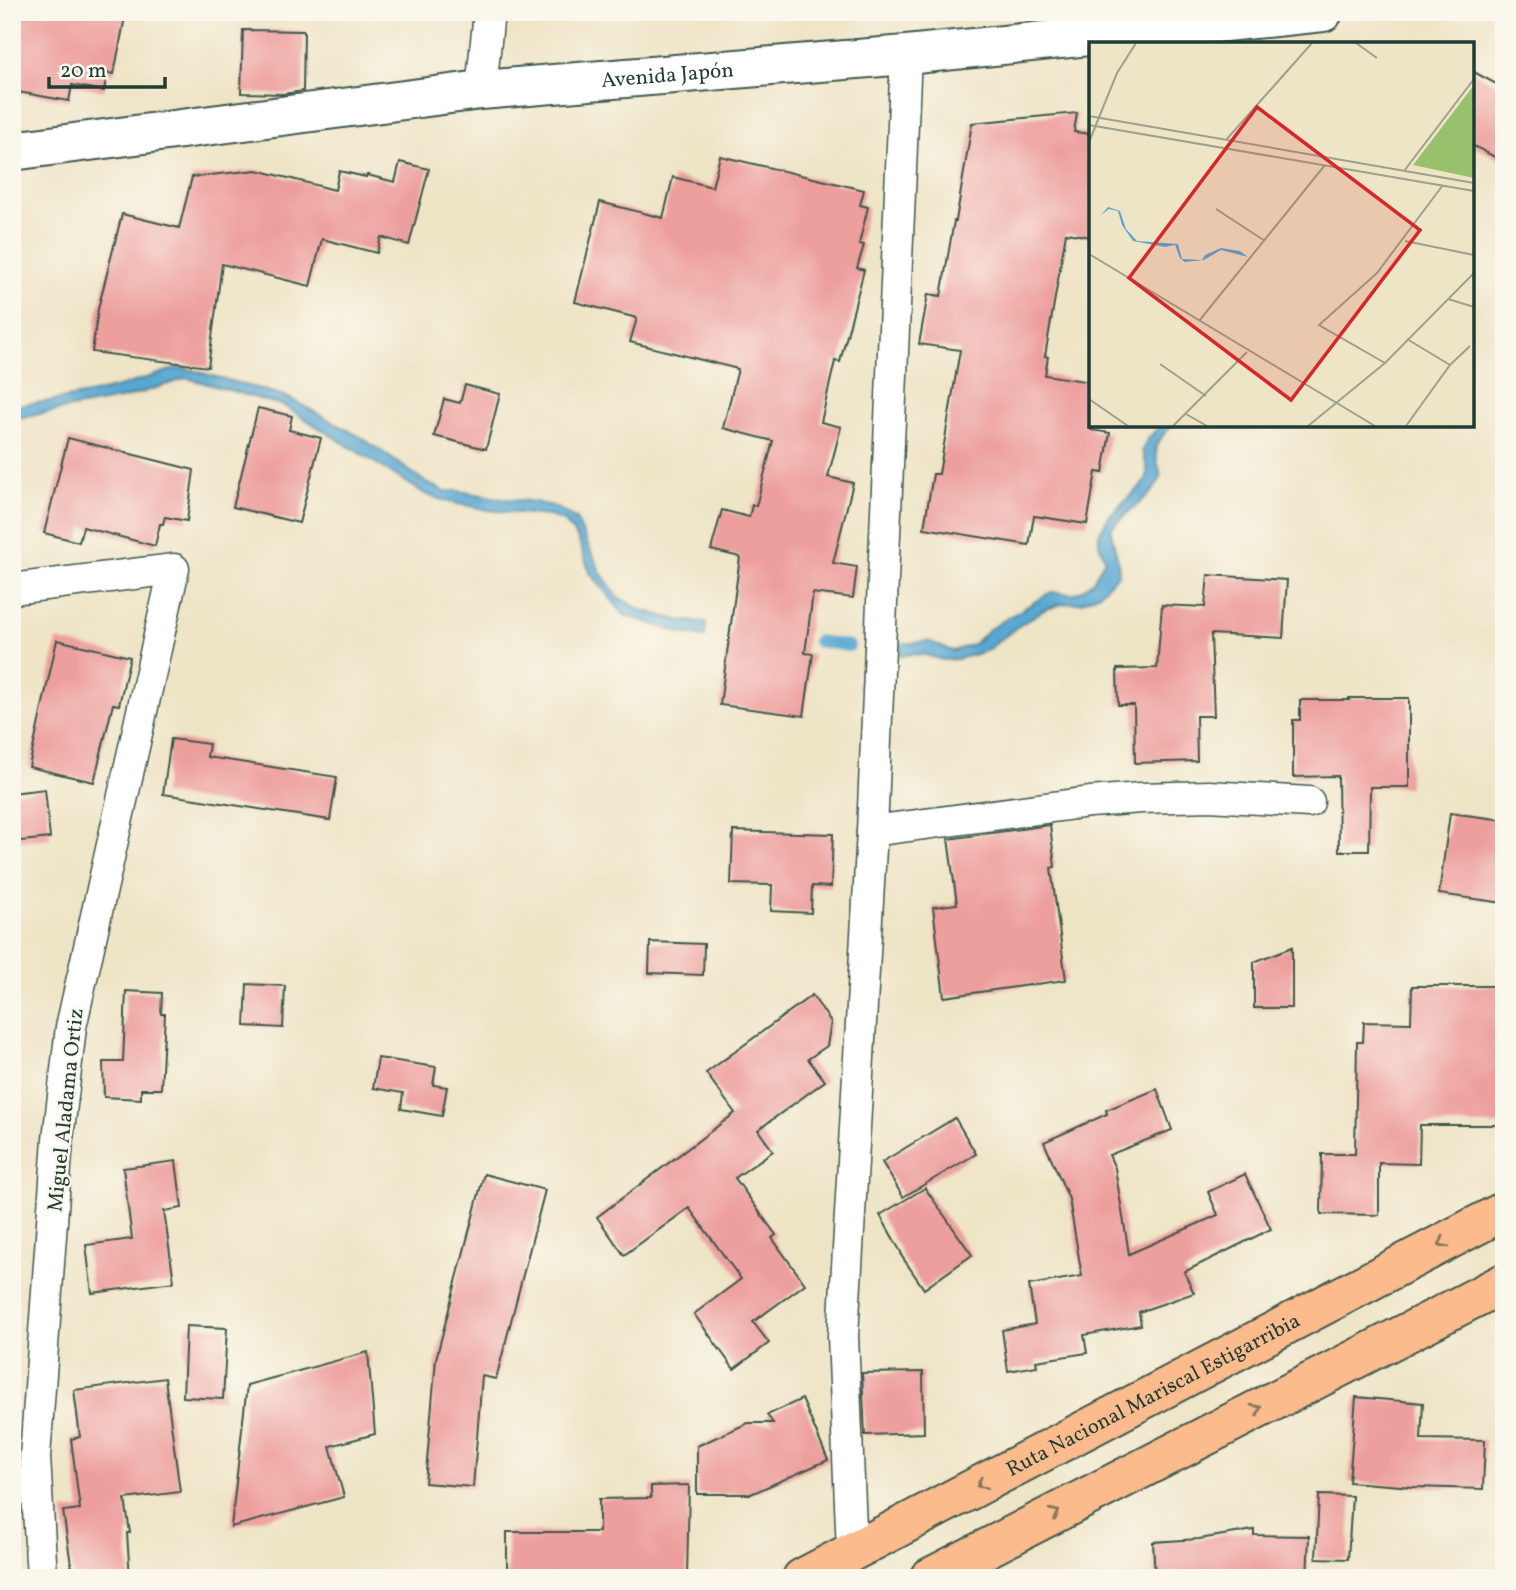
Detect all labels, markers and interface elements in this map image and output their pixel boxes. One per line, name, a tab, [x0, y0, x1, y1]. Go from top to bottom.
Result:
inset map	[1089, 42, 1474, 427]
scale bar	[49, 46, 164, 90]
street label: Avenida Japón	[600, 56, 735, 96]
text: 20 m	[60, 57, 106, 86]
street label: Miguel Aladama Ortiz	[41, 1007, 92, 1213]
one-way arrow	[1438, 1234, 1450, 1248]
street label: Ruta Nacional Mariscal Estigarribia	[1002, 1307, 1306, 1485]
one-way arrow	[1250, 1404, 1262, 1418]
one-way arrow	[976, 1476, 988, 1490]
one-way arrow	[1048, 1508, 1060, 1522]

